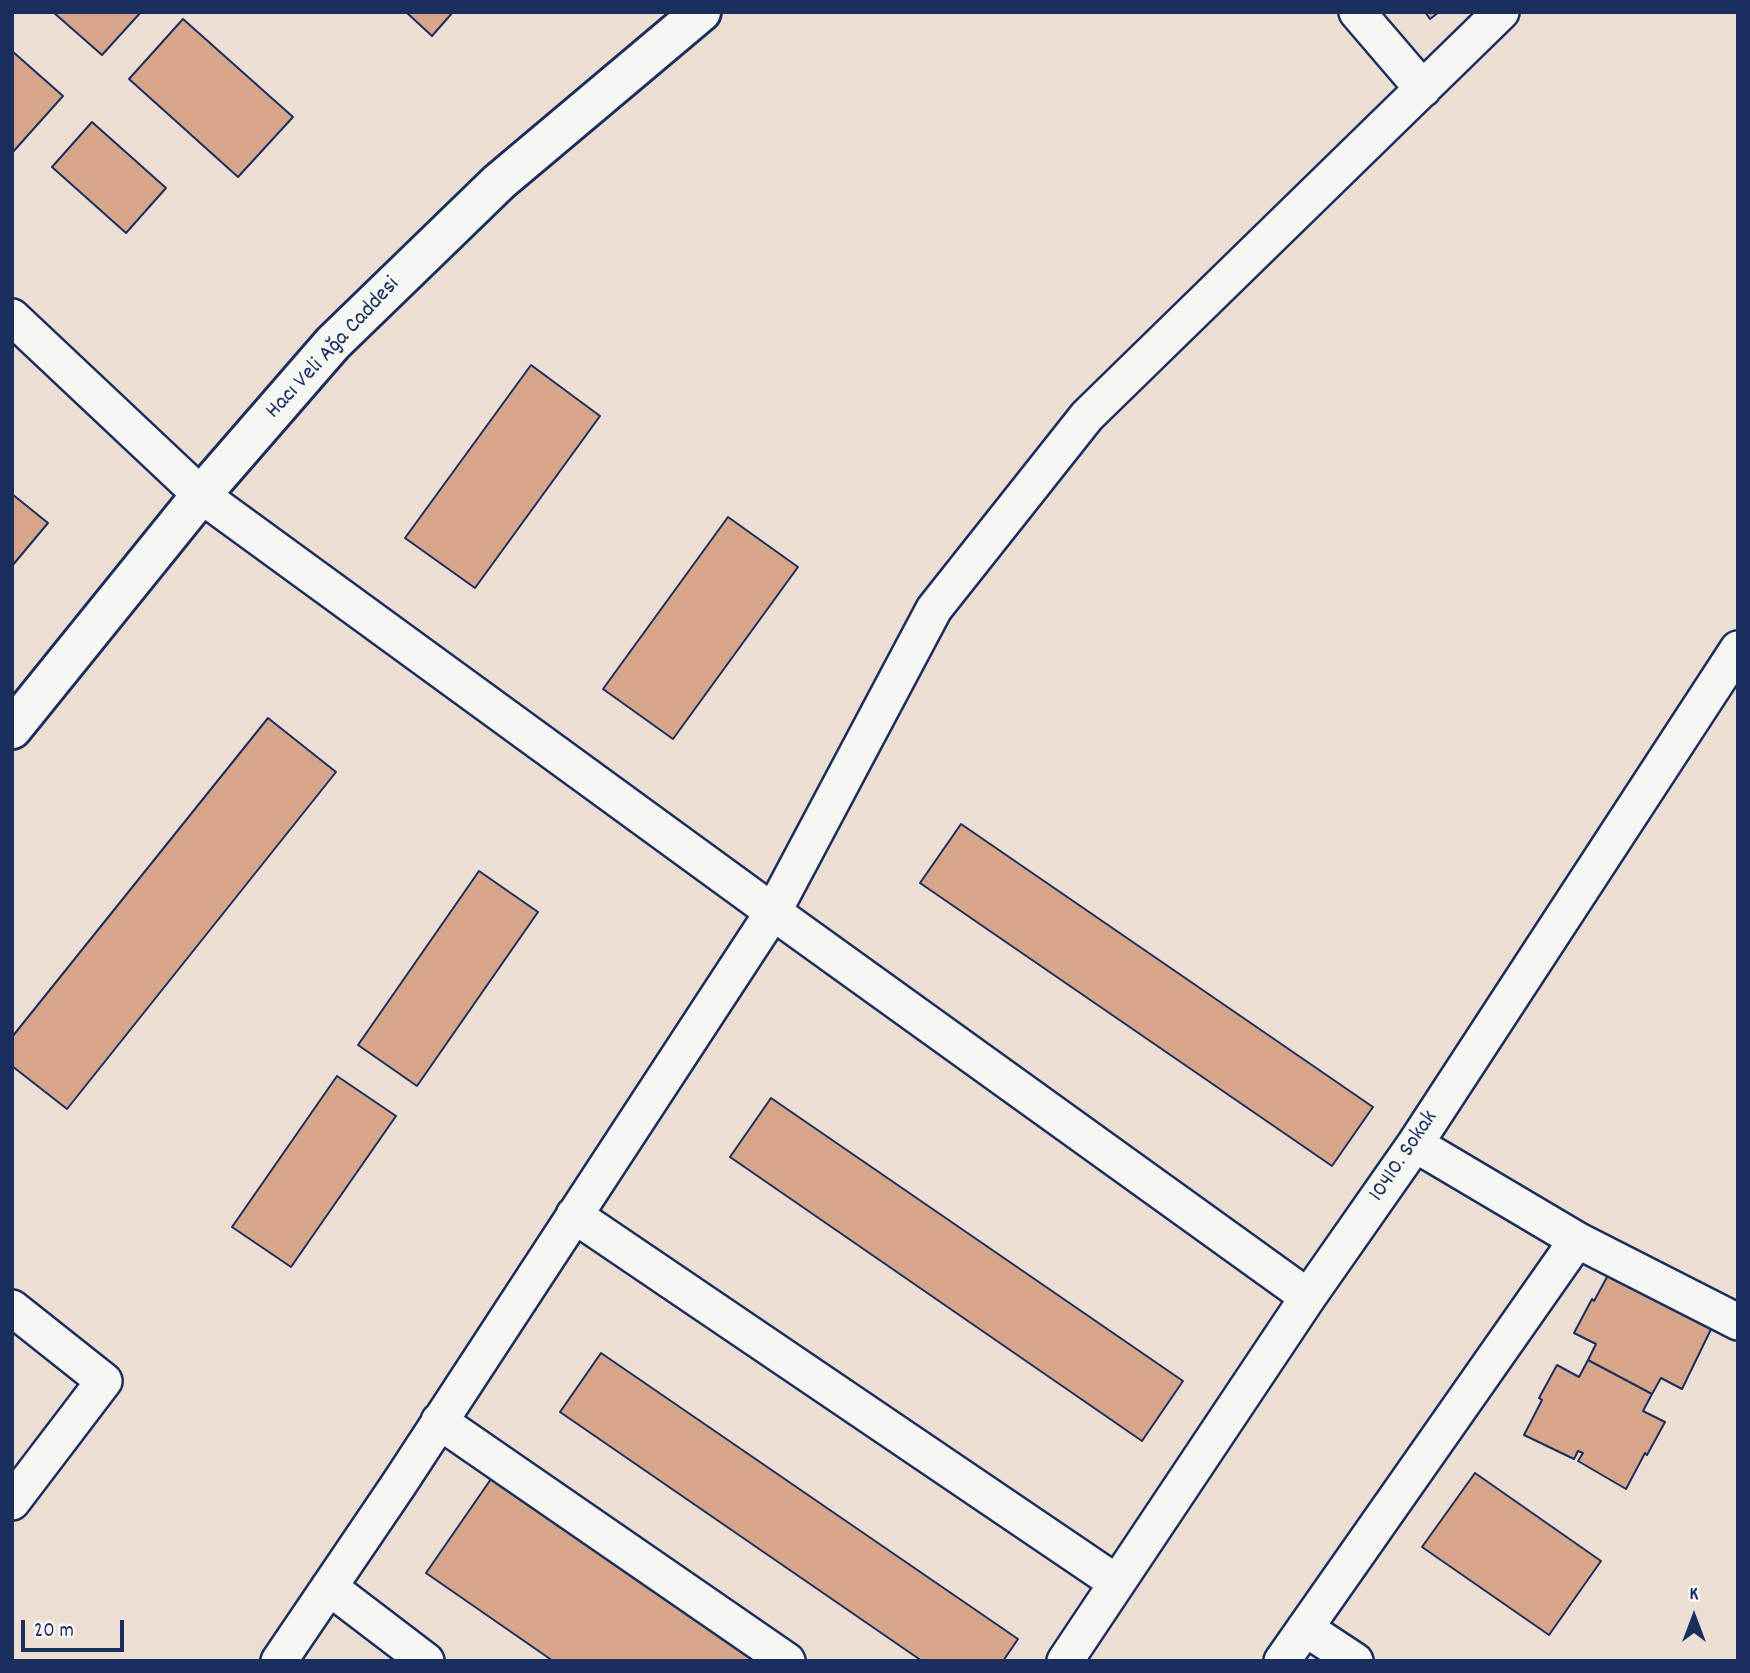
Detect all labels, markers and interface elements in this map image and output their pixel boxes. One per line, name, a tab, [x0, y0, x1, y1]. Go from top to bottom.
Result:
street label: Hacı Veli Ağa Caddesi	[261, 272, 407, 426]
street label: 10410. Sokak	[1365, 1106, 1445, 1208]
north arrow	[1659, 1582, 1729, 1652]
text: K	[1690, 1582, 1698, 1609]
scale bar	[24, 1606, 128, 1650]
text: 20 m	[34, 1617, 74, 1647]

